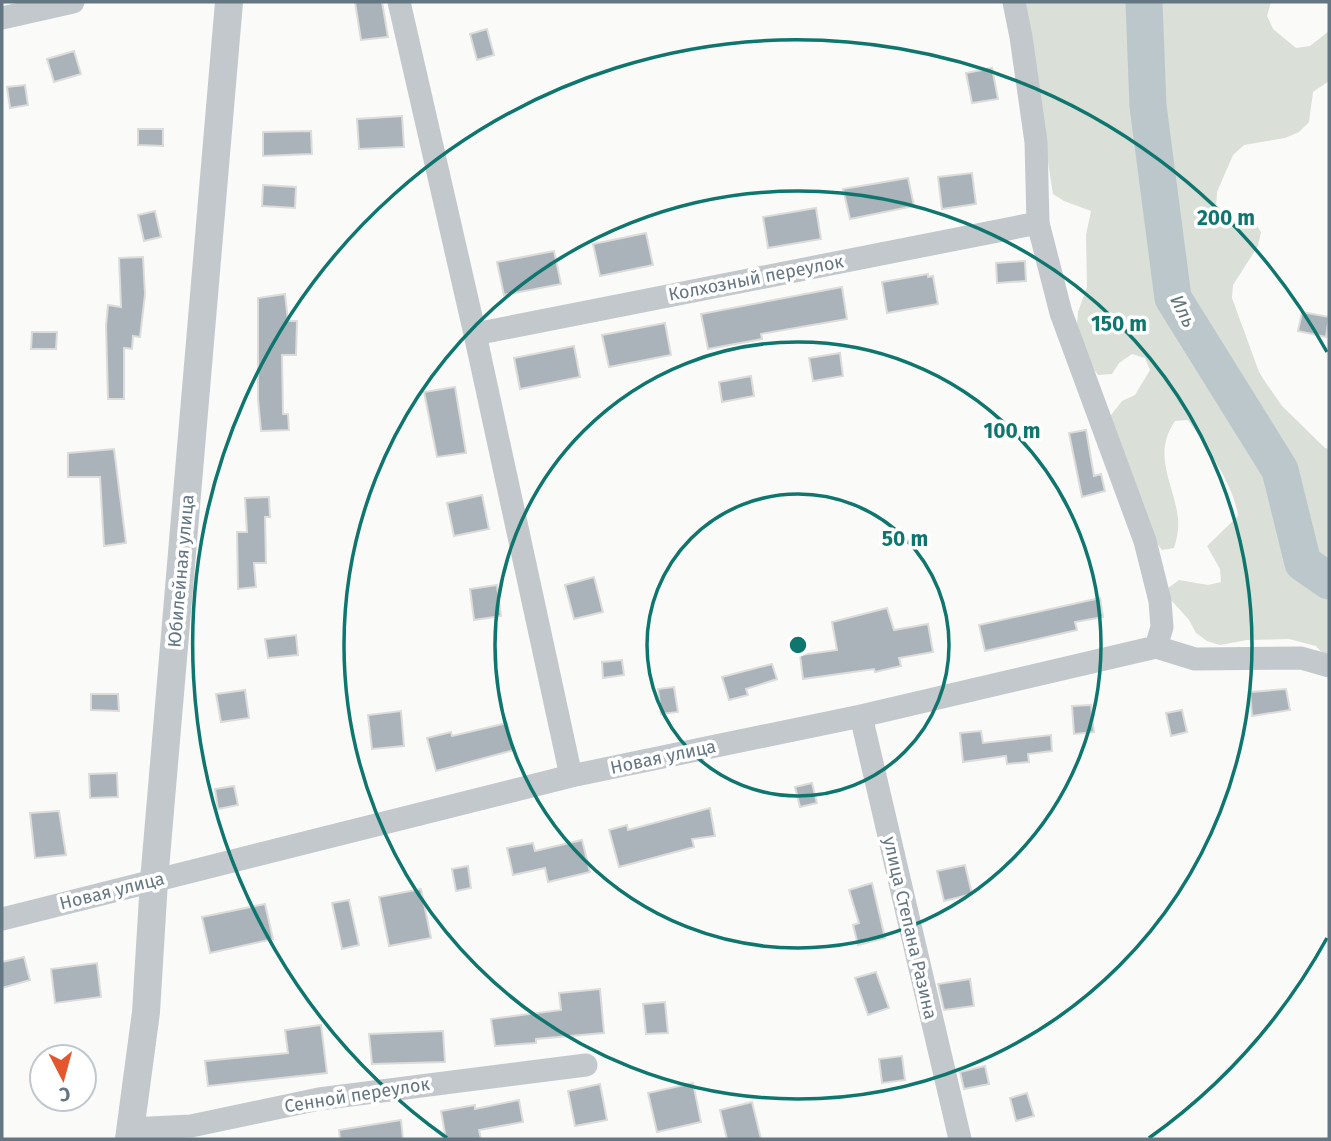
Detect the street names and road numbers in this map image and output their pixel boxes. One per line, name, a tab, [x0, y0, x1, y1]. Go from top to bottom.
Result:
street label: Колхозный переулок	[667, 250, 846, 306]
street label: Юбилейная улица	[163, 493, 199, 649]
street label: Новая улица	[608, 735, 718, 779]
street label: улица Степана Разина	[878, 835, 942, 1021]
street label: Новая улица	[57, 867, 167, 915]
street label: Сенной переулок	[283, 1073, 432, 1117]

